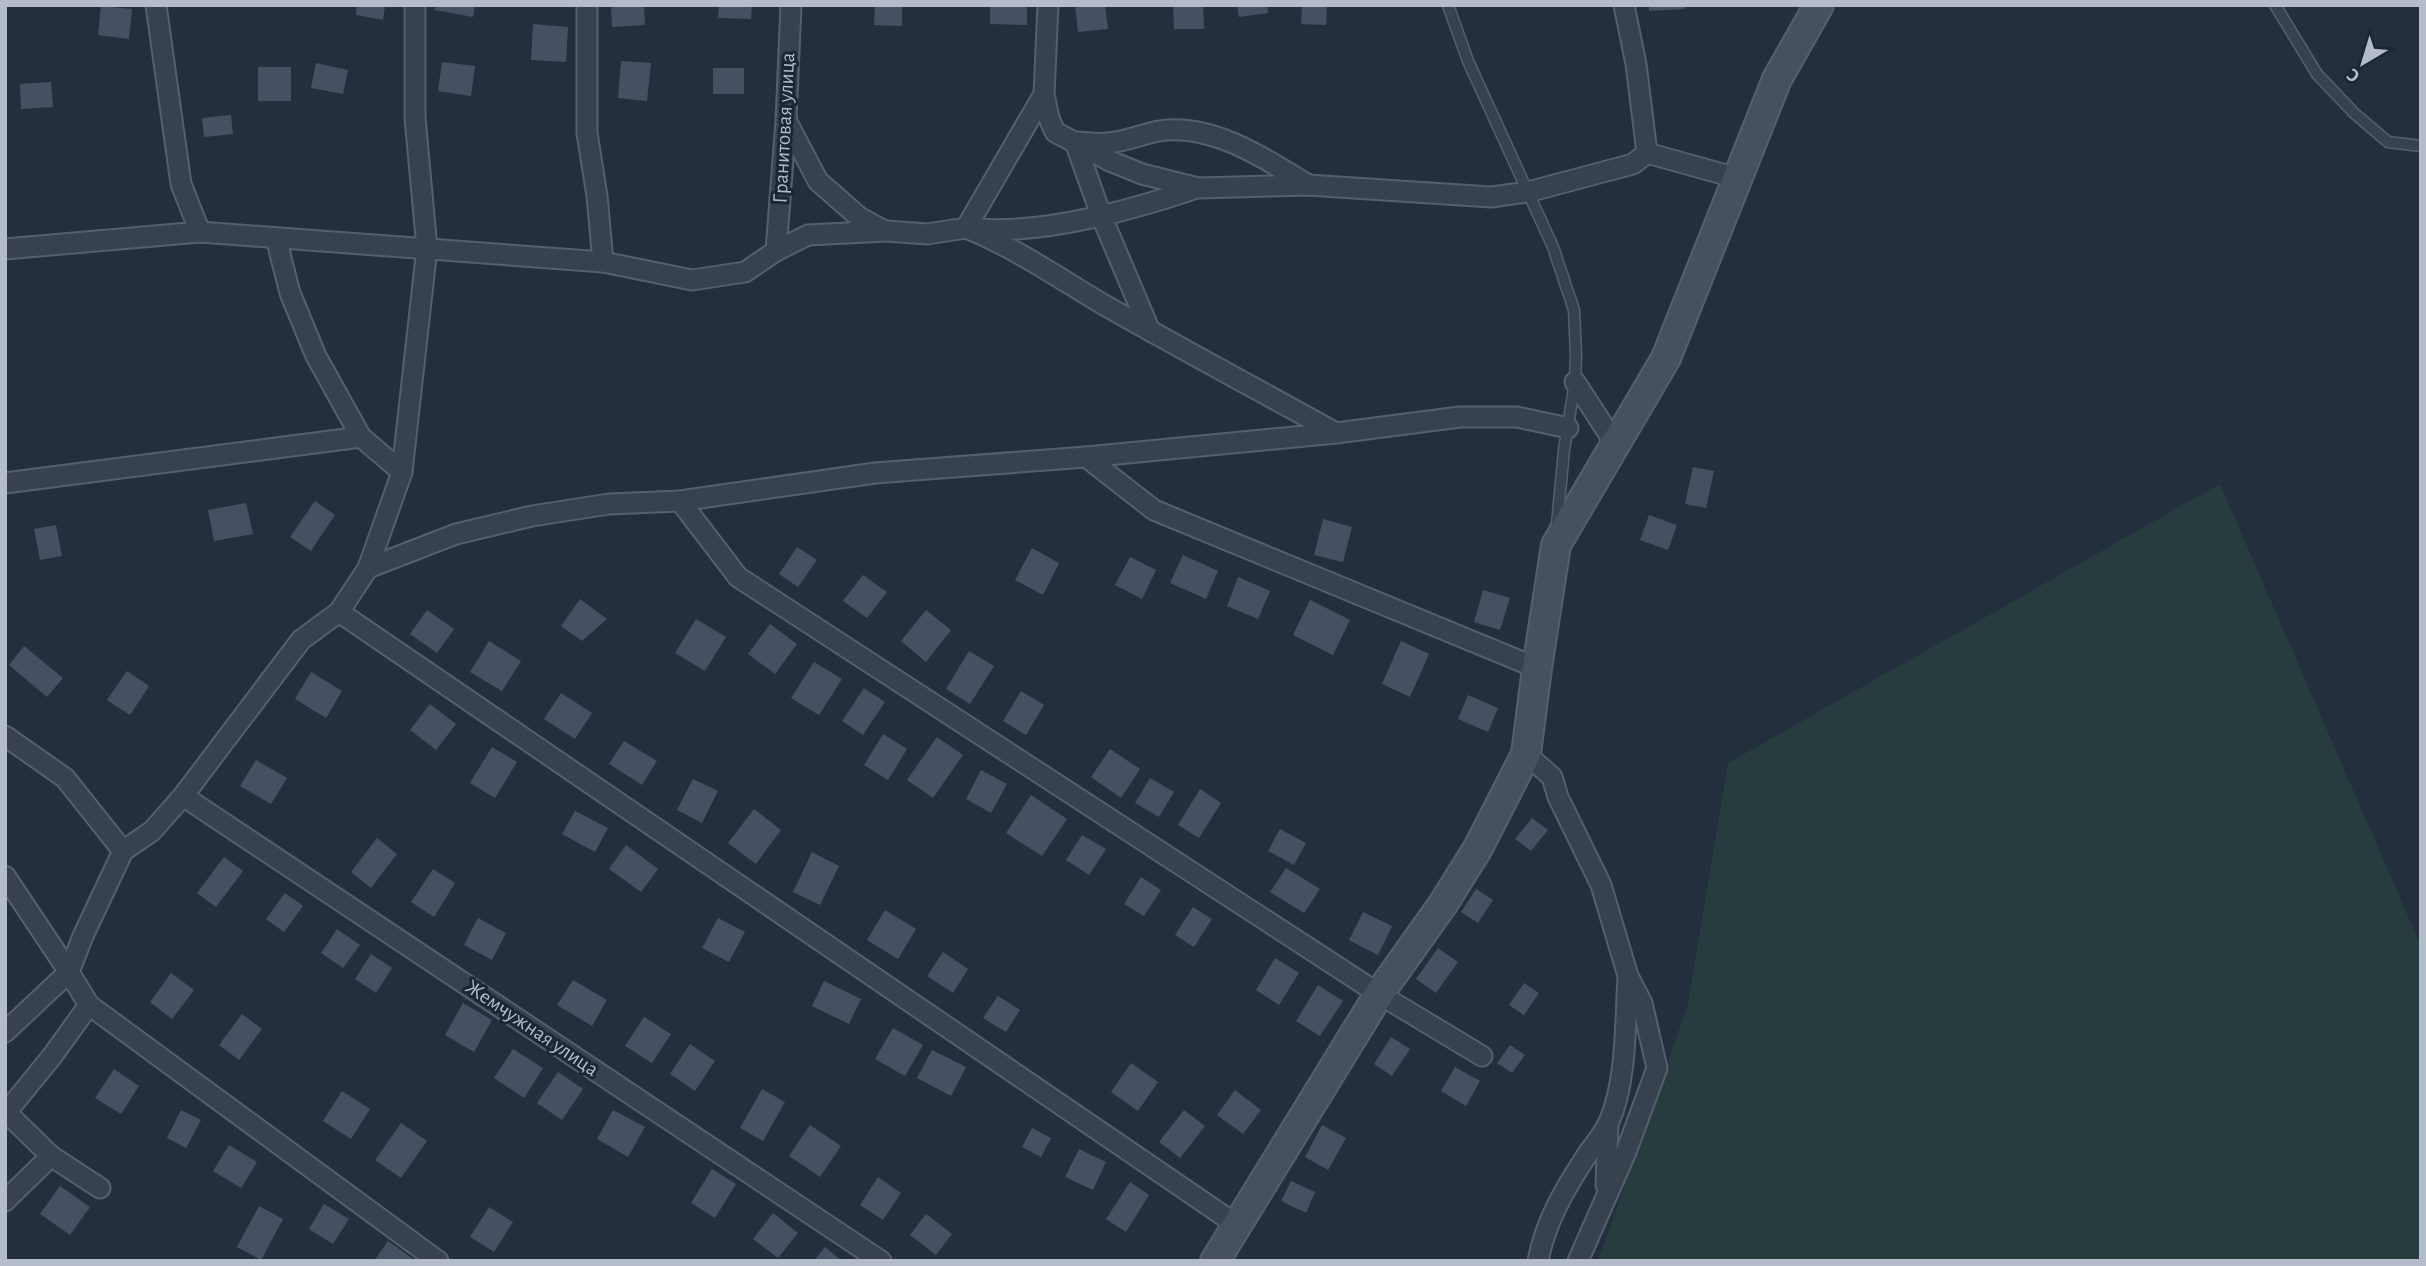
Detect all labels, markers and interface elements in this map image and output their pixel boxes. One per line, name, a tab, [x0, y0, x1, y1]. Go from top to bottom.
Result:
north arrow	[2328, 28, 2398, 98]
street label: Гранитовая улица	[770, 52, 798, 204]
text: С	[2343, 64, 2363, 86]
street label: Жемчужная улица	[462, 976, 603, 1080]

